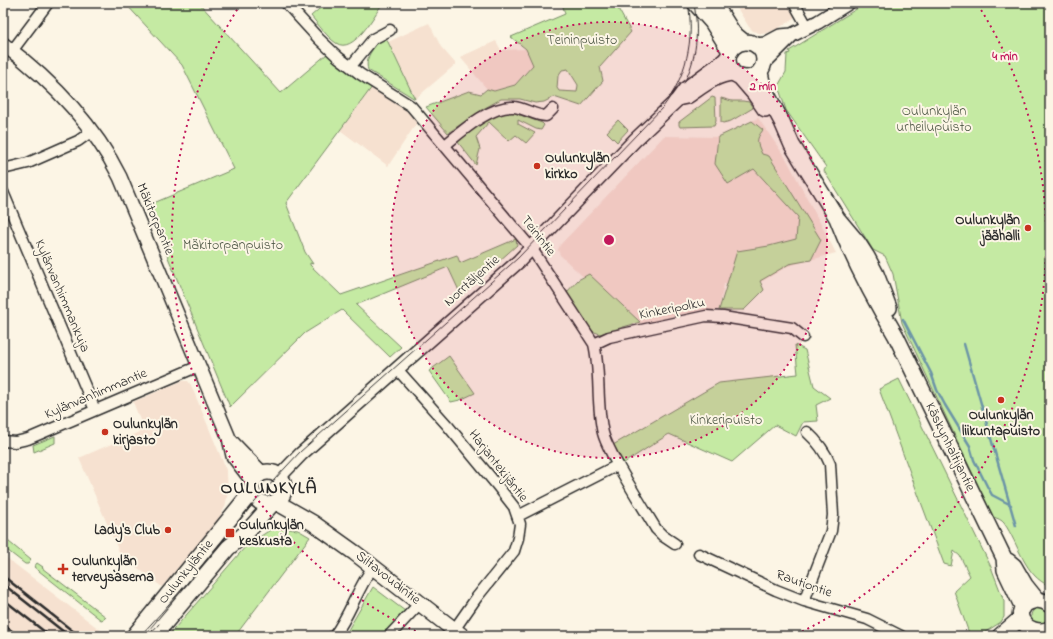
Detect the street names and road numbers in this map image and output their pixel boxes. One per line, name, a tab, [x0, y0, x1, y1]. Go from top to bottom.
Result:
street label: Mäkitorpantie	[130, 180, 180, 259]
street label: Teinintie	[515, 211, 561, 261]
street label: Kylänvanhimmankuja	[28, 236, 95, 356]
street label: Norrtäljentie	[439, 250, 505, 312]
street label: Kinkeripolku	[637, 292, 707, 326]
street label: Kylänvanhimmantie	[41, 363, 152, 426]
street label: Käskynhaltijantie	[919, 399, 981, 496]
street label: Harjantekijäntie	[463, 425, 534, 507]
street label: Oulunkyläntie	[153, 534, 220, 610]
street label: Siltavoudintie	[351, 546, 426, 611]
street label: Rautiontie	[773, 565, 836, 604]

